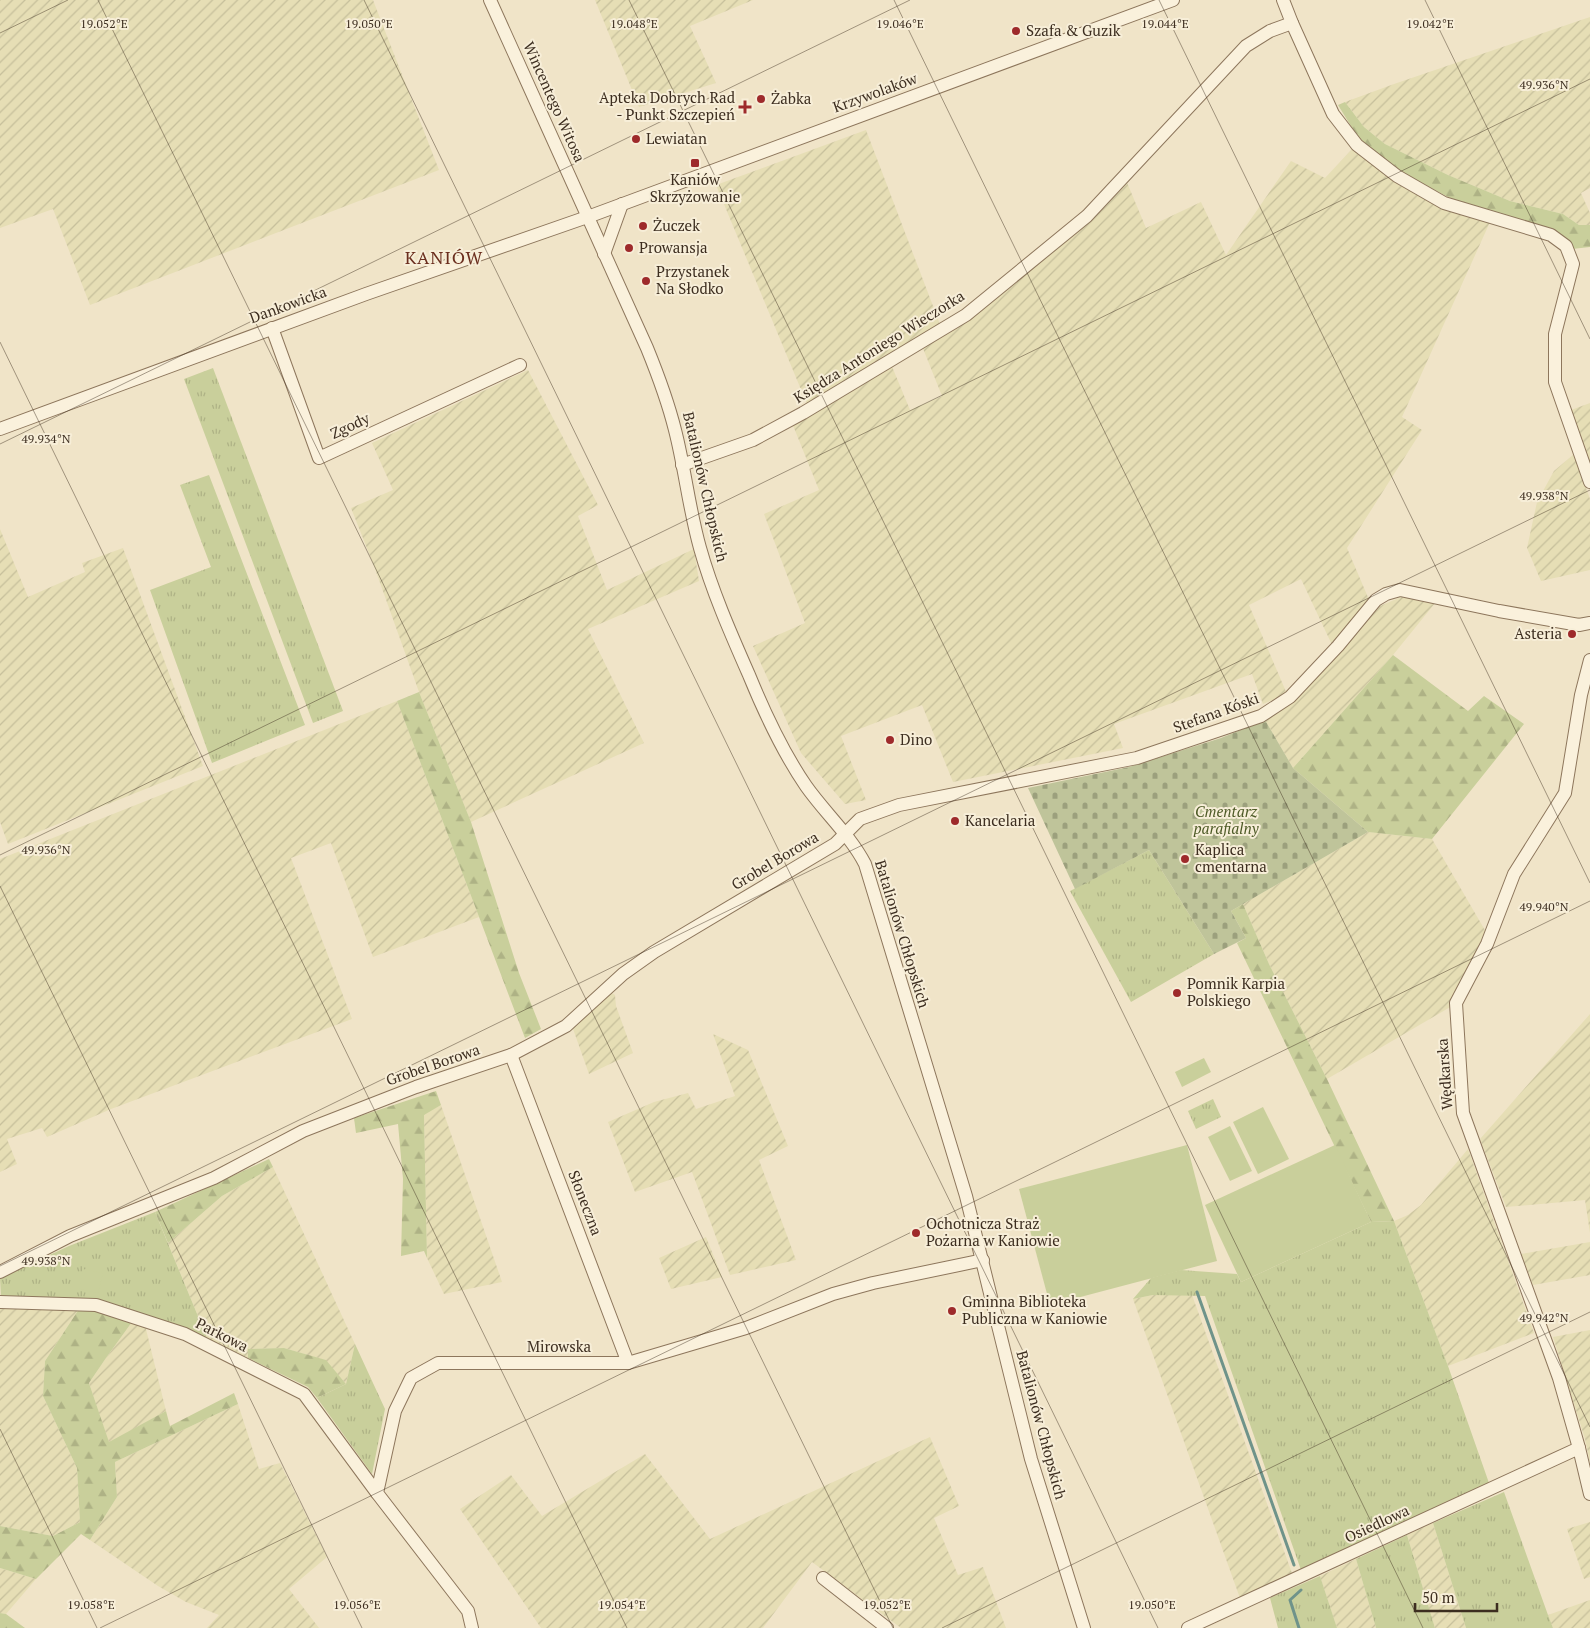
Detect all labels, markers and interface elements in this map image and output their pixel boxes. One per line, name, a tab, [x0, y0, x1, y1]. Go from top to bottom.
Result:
text: 19.052°E	[80, 16, 128, 31]
text: 19.050°E	[345, 16, 393, 31]
text: 19.048°E	[610, 16, 658, 31]
text: 19.046°E	[876, 16, 924, 31]
text: 19.044°E	[1141, 16, 1189, 31]
text: 19.042°E	[1406, 16, 1454, 31]
place label: Szafa & Guzik	[1026, 20, 1121, 40]
marker: Szafa & Guzik	[1010, 25, 1022, 37]
street label: Wincentego Witosa	[519, 38, 591, 165]
street label: Krzywolaków	[830, 67, 921, 117]
text: 49.936°N	[1519, 77, 1569, 92]
place label: Apteka Dobrych Rad - Punkt Szczepień	[599, 87, 735, 124]
place label: Żabka	[771, 88, 812, 108]
marker: Żabka	[755, 93, 767, 105]
marker: Apteka Dobrych Rad - Punkt Szczepień	[739, 101, 751, 113]
place label: Lewiatan	[646, 128, 707, 148]
marker: Lewiatan	[630, 133, 642, 145]
marker: Kaniów Skrzyżowanie	[689, 157, 701, 169]
place label: Kaniów Skrzyżowanie	[650, 169, 740, 206]
place label: Żuczek	[653, 215, 700, 235]
marker: Żuczek	[637, 220, 649, 232]
place label: Prowansja	[639, 237, 708, 257]
marker: Prowansja	[623, 242, 635, 254]
district label: KANIÓW	[405, 245, 483, 269]
place label: Przystanek Na Słodko	[656, 261, 729, 298]
marker: Przystanek Na Słodko	[640, 275, 652, 287]
street label: Dankowicka	[246, 281, 329, 327]
street label: Księdza Antoniego Wieczorka	[789, 285, 968, 407]
street label: Zgody	[327, 407, 373, 443]
street label: Batalionów Chłopskich	[679, 410, 733, 564]
text: 49.934°N	[21, 431, 71, 446]
text: 49.938°N	[1519, 488, 1569, 503]
place label: Asteria	[1514, 623, 1562, 643]
marker: Asteria	[1566, 628, 1578, 640]
street label: Stefana Kóski	[1170, 687, 1261, 737]
place label: Dino	[900, 729, 932, 749]
marker: Dino	[884, 734, 896, 746]
park label: Cmentarz parafialny	[1193, 801, 1260, 838]
place label: Kancelaria	[965, 810, 1036, 830]
marker: Kancelaria	[949, 815, 961, 827]
street label: Grobel Borowa	[727, 826, 822, 894]
place label: Kaplica cmentarna	[1195, 839, 1267, 876]
text: 49.936°N	[21, 842, 71, 857]
marker: Kaplica cmentarna	[1179, 853, 1191, 865]
street label: Batalionów Chłopskich	[871, 857, 935, 1010]
text: 49.940°N	[1519, 899, 1569, 914]
place label: Pomnik Karpia Polskiego	[1187, 973, 1286, 1010]
marker: Pomnik Karpia Polskiego	[1171, 987, 1183, 999]
street label: Wędkarska	[1431, 1037, 1456, 1111]
street label: Grobel Borowa	[383, 1038, 483, 1089]
street label: Słoneczna	[564, 1167, 608, 1238]
place label: Ochotnicza Straż Pożarna w Kaniowie	[926, 1213, 1060, 1250]
marker: Ochotnicza Straż Pożarna w Kaniowie	[910, 1227, 922, 1239]
text: 49.938°N	[21, 1253, 71, 1268]
place label: Gminna Biblioteka Publiczna w Kaniowie	[962, 1291, 1107, 1328]
marker: Gminna Biblioteka Publiczna w Kaniowie	[946, 1305, 958, 1317]
text: 49.942°N	[1519, 1310, 1569, 1325]
street label: Parkowa	[193, 1312, 253, 1356]
street label: Mirowska	[527, 1336, 591, 1356]
street label: Batalionów Chłopskich	[1012, 1348, 1072, 1502]
street label: Osiedlowa	[1341, 1499, 1413, 1547]
scale bar	[1415, 1580, 1498, 1612]
text: 50 m	[1422, 1587, 1455, 1607]
text: 19.058°E	[67, 1597, 115, 1612]
text: 19.056°E	[333, 1597, 381, 1612]
text: 19.054°E	[598, 1597, 646, 1612]
text: 19.052°E	[863, 1597, 911, 1612]
text: 19.050°E	[1128, 1597, 1176, 1612]

